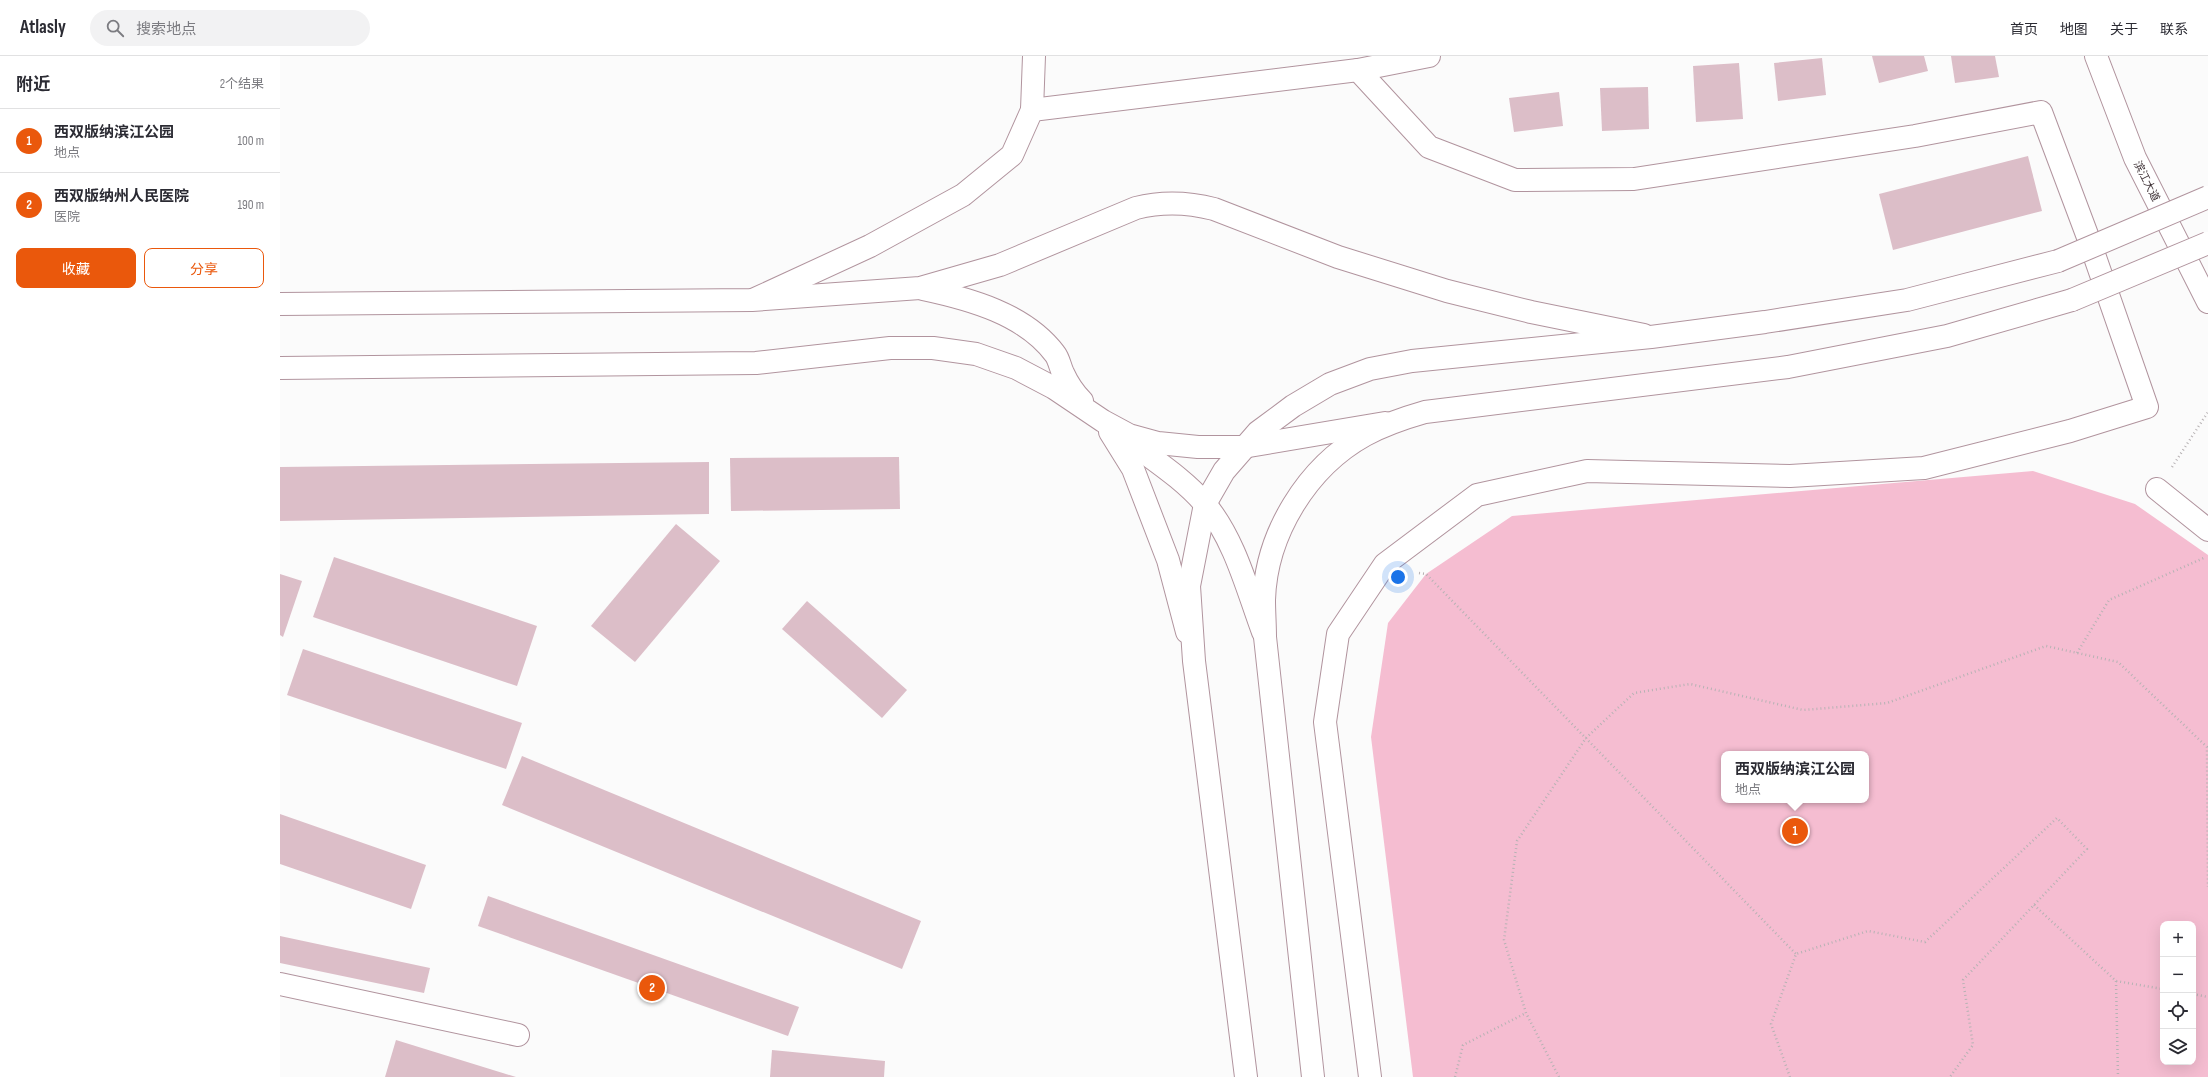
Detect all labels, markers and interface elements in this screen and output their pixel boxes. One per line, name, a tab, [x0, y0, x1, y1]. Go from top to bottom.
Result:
search box	[90, 10, 370, 46]
text: Atlasly	[20, 16, 66, 39]
icon: search	[104, 17, 126, 39]
text: 搜索地点	[136, 20, 196, 39]
text: 首页	[2010, 21, 2038, 38]
text: 地图	[2060, 21, 2088, 38]
text: 关于	[2110, 21, 2138, 38]
text: 联系	[2160, 21, 2188, 38]
text: 附近	[16, 75, 50, 95]
text: 2个结果	[220, 76, 264, 92]
text: 西双版纳滨江公园	[54, 123, 174, 142]
text: 1	[26, 133, 32, 149]
text: 100 m	[237, 133, 264, 149]
text: 地点	[54, 145, 80, 161]
street label: 滨江大道	[2131, 159, 2162, 204]
text: 西双版纳州人民医院	[54, 187, 189, 206]
text: 2	[26, 197, 32, 213]
text: 190 m	[237, 197, 264, 213]
text: 医院	[54, 209, 80, 225]
button: 收藏	[16, 248, 136, 288]
button: 分享	[144, 248, 264, 288]
your location	[1388, 567, 1408, 587]
popup	[1721, 751, 1869, 803]
text: 西双版纳滨江公园	[1735, 760, 1855, 779]
text: 地点	[1735, 782, 1761, 798]
pin: 1	[1782, 816, 1808, 846]
map controls	[2160, 921, 2196, 1065]
button: +	[2160, 921, 2196, 957]
button: −	[2160, 957, 2196, 993]
pin: 2	[639, 973, 665, 1003]
button: locate	[2160, 993, 2196, 1029]
button: layers	[2160, 1029, 2196, 1065]

